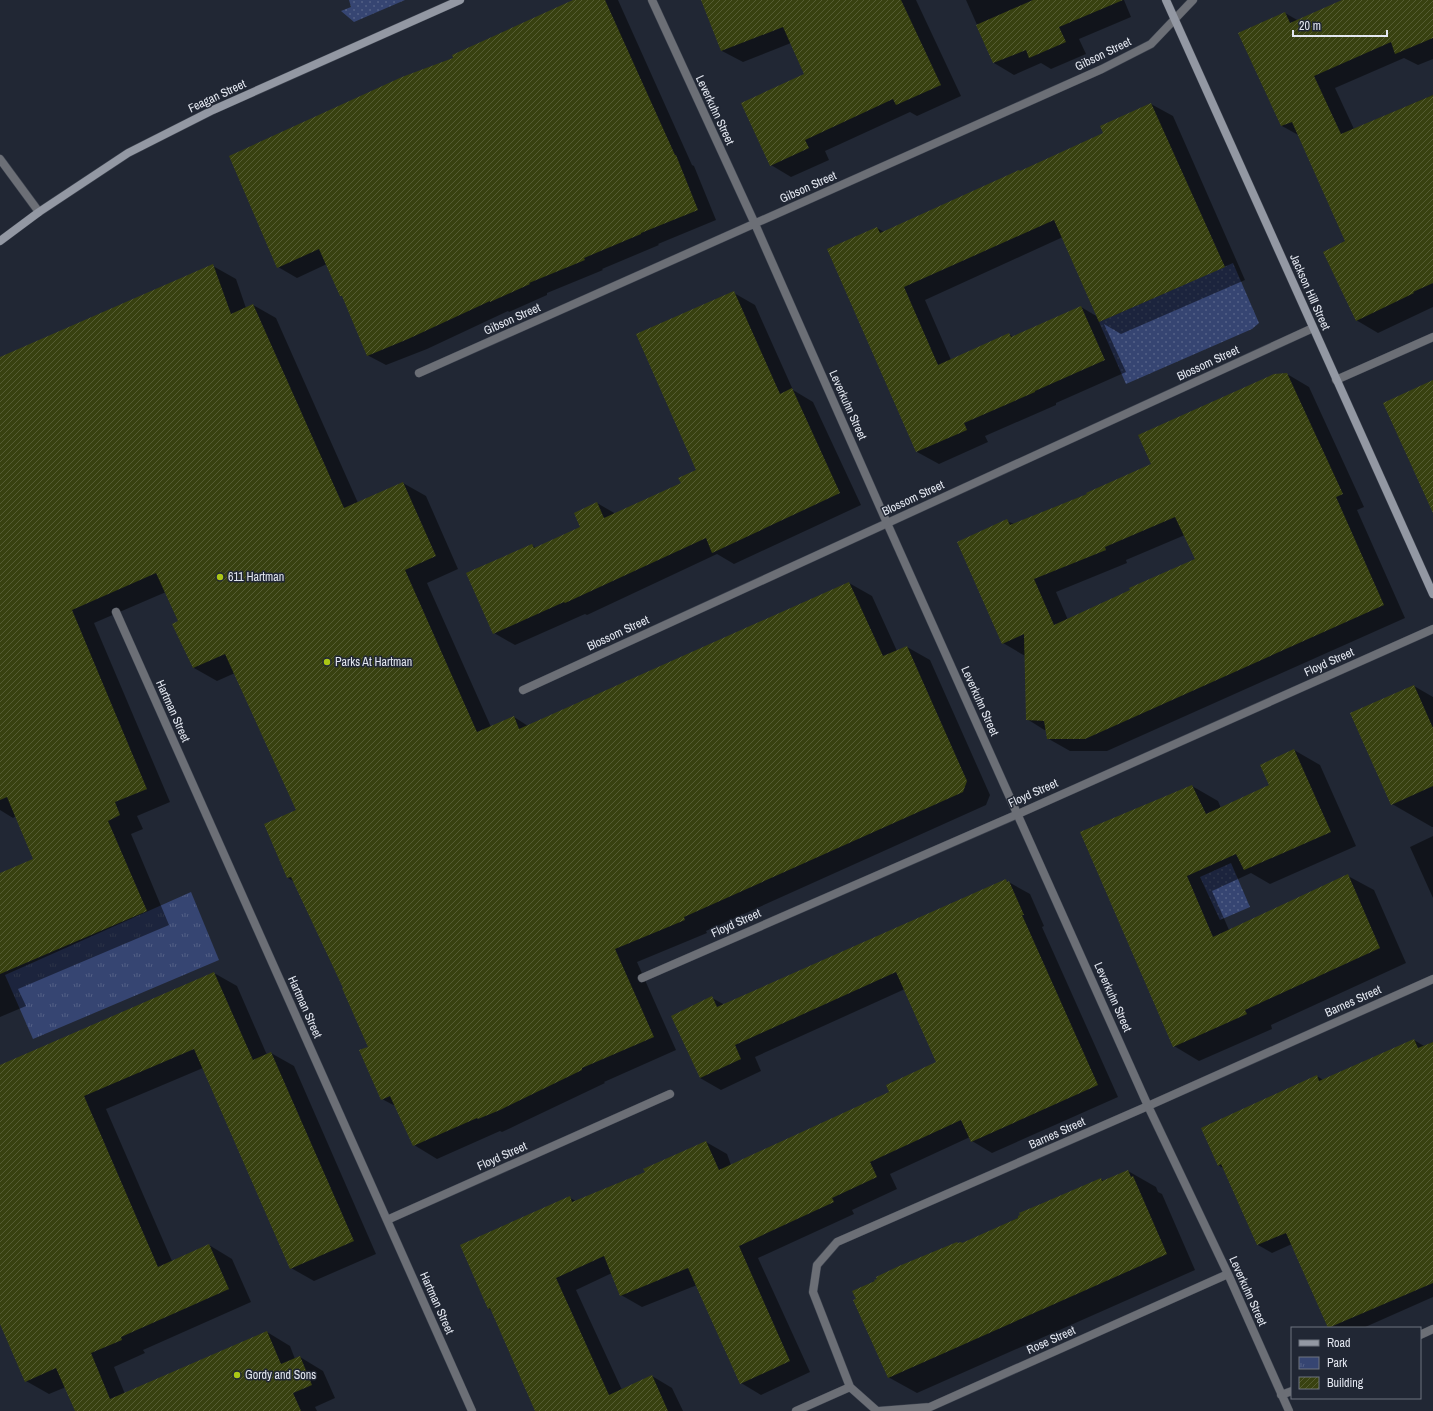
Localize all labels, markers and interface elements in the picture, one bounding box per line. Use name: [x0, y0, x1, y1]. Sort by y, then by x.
scale bar: [1293, 12, 1387, 38]
text: 20 m: [1299, 18, 1321, 34]
street label: Gibson Street: [1072, 33, 1134, 75]
street label: Leverkuhn Street: [692, 73, 738, 148]
street label: Feagan Street: [186, 76, 249, 116]
street label: Gibson Street: [777, 167, 839, 207]
street label: Jackson Hill Street: [1286, 251, 1334, 333]
street label: Gibson Street: [481, 299, 543, 339]
street label: Blossom Street: [1174, 342, 1242, 384]
street label: Leverkuhn Street: [825, 368, 871, 443]
street label: Blossom Street: [879, 477, 947, 519]
place label: 611 Hartman: [228, 569, 284, 585]
marker: 611 Hartman: [215, 572, 225, 582]
street label: Blossom Street: [584, 612, 652, 654]
street label: Floyd Street: [1302, 644, 1357, 680]
place label: Parks At Hartman: [335, 654, 412, 670]
marker: Parks At Hartman: [322, 657, 332, 667]
street label: Leverkuhn Street: [957, 664, 1003, 739]
street label: Hartman Street: [152, 677, 194, 745]
street label: Floyd Street: [1006, 775, 1061, 811]
street label: Floyd Street: [709, 905, 764, 941]
street label: Leverkuhn Street: [1090, 960, 1136, 1035]
street label: Hartman Street: [284, 973, 326, 1041]
street label: Barnes Street: [1322, 981, 1384, 1021]
street label: Barnes Street: [1026, 1113, 1088, 1153]
street label: Floyd Street: [475, 1138, 530, 1174]
street label: Leverkuhn Street: [1225, 1254, 1271, 1329]
street label: Hartman Street: [416, 1269, 458, 1337]
street label: Rose Street: [1024, 1322, 1078, 1358]
legend: [1291, 1327, 1421, 1399]
text: Road: [1327, 1335, 1351, 1351]
text: Park: [1327, 1355, 1347, 1371]
place label: Gordy and Sons: [245, 1367, 316, 1383]
marker: Gordy and Sons: [232, 1370, 242, 1380]
text: Building: [1327, 1375, 1364, 1391]

